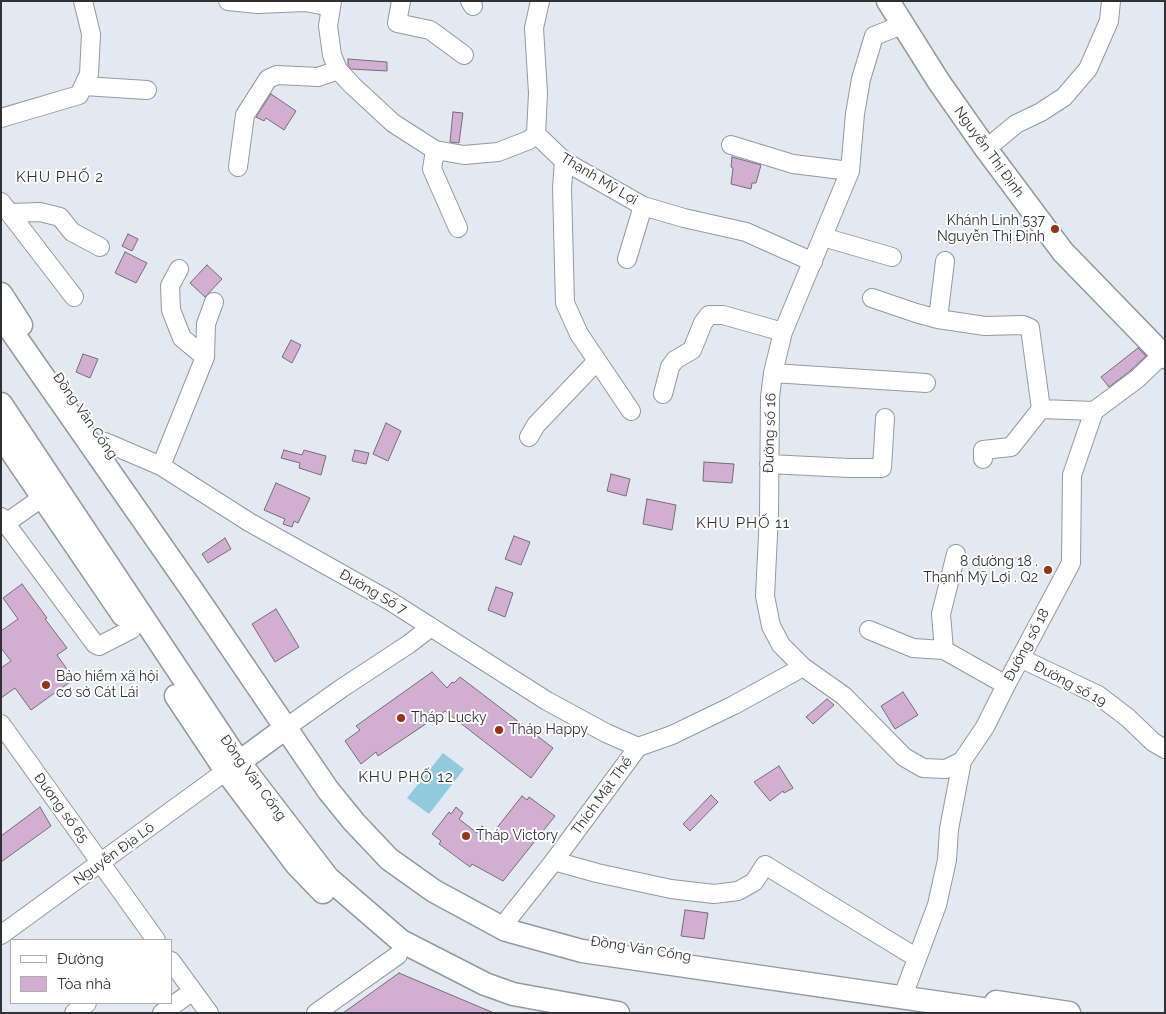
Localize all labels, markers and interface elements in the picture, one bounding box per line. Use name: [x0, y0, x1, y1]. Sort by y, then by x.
street label: Nguyễn Thị Định: [950, 103, 1028, 201]
street label: Thạnh Mỹ Lợi: [557, 149, 641, 209]
district label: KHU PHỐ 2: [15, 168, 105, 186]
place label: Khánh Linh 537 Nguyễn Thị Định: [937, 213, 1045, 246]
marker: Khánh Linh 537 Nguyễn Thị Định: [1049, 223, 1061, 235]
street label: Đồng Văn Cống: [49, 370, 121, 462]
street label: Đường số 16: [760, 393, 780, 473]
district label: KHU PHỐ 11: [695, 514, 791, 532]
place label: 8 đường 18 . Thạnh Mỹ Lợi . Q2: [923, 554, 1038, 586]
marker: 8 đường 18 . Thạnh Mỹ Lợi . Q2: [1042, 564, 1054, 576]
street label: Đường Số 7: [336, 566, 410, 618]
street label: Đường số 18: [1001, 606, 1053, 684]
street label: Đường số 19: [1031, 658, 1109, 710]
place label: Bảo hiểm xã hội cơ sở Cát Lái: [56, 669, 158, 702]
marker: Bảo hiểm xã hội cơ sở Cát Lái: [40, 679, 52, 691]
place label: Tháp Lucky: [411, 710, 487, 726]
marker: Tháp Lucky: [395, 712, 407, 724]
place label: Tháp Happy: [509, 722, 588, 738]
marker: Tháp Happy: [493, 724, 505, 736]
street label: Đồng Văn Cống: [216, 732, 290, 824]
street label: Thích Mật Thể: [568, 754, 636, 838]
district label: KHU PHỐ 12: [357, 768, 455, 786]
street label: Đương số 65: [30, 770, 92, 846]
street label: Nguyễn Địa Lô: [70, 819, 158, 889]
place label: Tháp Victory: [476, 828, 558, 844]
marker: Tháp Victory: [460, 830, 472, 842]
street label: Đồng Văn Cống: [589, 933, 693, 965]
legend: [10, 939, 172, 1004]
text: Đường: [57, 950, 104, 968]
text: Tòa nhà: [57, 975, 111, 993]

